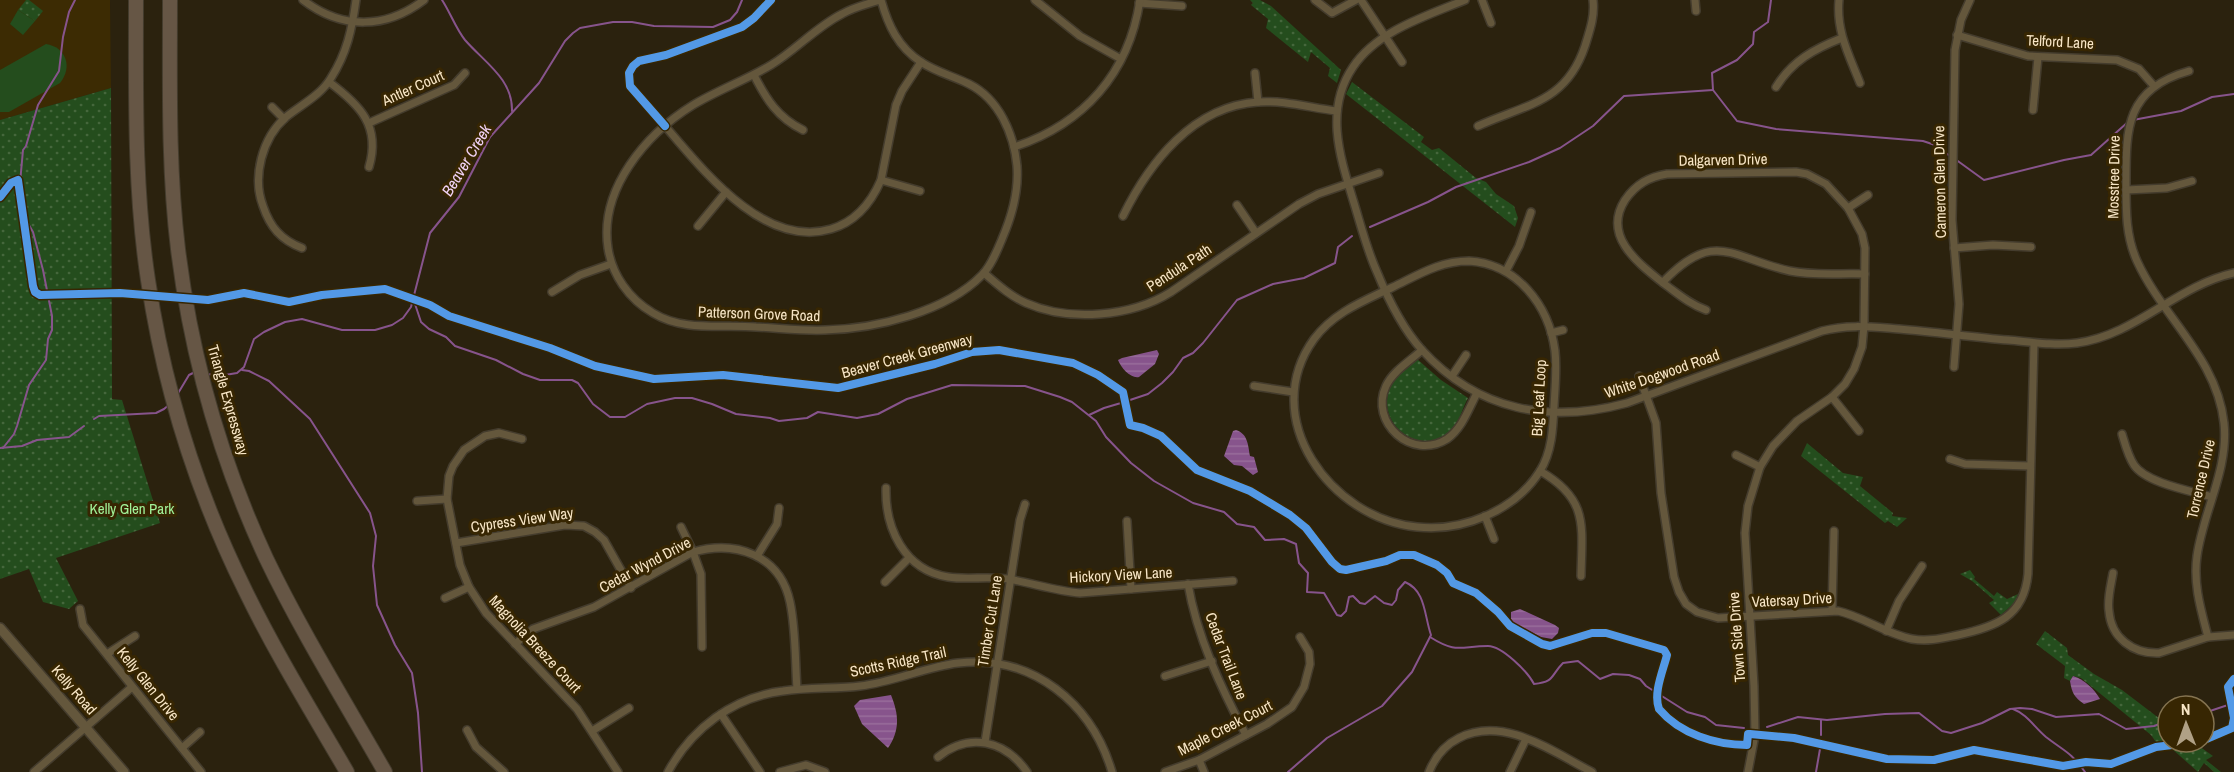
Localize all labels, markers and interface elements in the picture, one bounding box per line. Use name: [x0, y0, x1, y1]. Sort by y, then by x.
street label: Telford Lane: [2026, 29, 2095, 54]
street label: Antler Court: [378, 64, 448, 111]
water label: Beaver Creek: [436, 120, 496, 200]
street label: Cameron Glen Drive: [1928, 125, 1951, 239]
street label: Mosstree Drive: [2102, 135, 2125, 219]
street label: Dalgarven Drive: [1678, 148, 1768, 171]
street label: Pendula Path: [1142, 239, 1215, 297]
street label: Patterson Grove Road: [697, 301, 821, 326]
street label: Beaver Creek Greenway: [839, 328, 975, 383]
street label: Triangle Expressway: [203, 342, 255, 459]
street label: White Dogwood Road: [1602, 344, 1722, 403]
street label: Big Leaf Loop: [1526, 359, 1551, 437]
street label: Torrence Drive: [2181, 437, 2220, 521]
park label: Kelly Glen Park: [90, 498, 175, 519]
street label: Cypress View Way: [469, 502, 575, 537]
street label: Cedar Wynd Drive: [595, 531, 694, 598]
street label: Hickory View Lane: [1069, 561, 1173, 588]
street label: Timber Cut Lane: [972, 574, 1007, 668]
street label: Vatersay Drive: [1751, 587, 1833, 612]
street label: Magnolia Breeze Court: [485, 590, 587, 697]
street label: Town Side Drive: [1723, 591, 1750, 683]
street label: Cedar Trail Lane: [1200, 609, 1253, 703]
street label: Scotts Ridge Trail: [848, 641, 948, 682]
street label: Kelly Glen Drive: [112, 643, 185, 725]
street label: Kelly Road: [47, 660, 102, 719]
north arrow: [2156, 694, 2216, 754]
street label: Maple Creek Court: [1174, 695, 1276, 760]
text: N: [2181, 698, 2191, 720]

